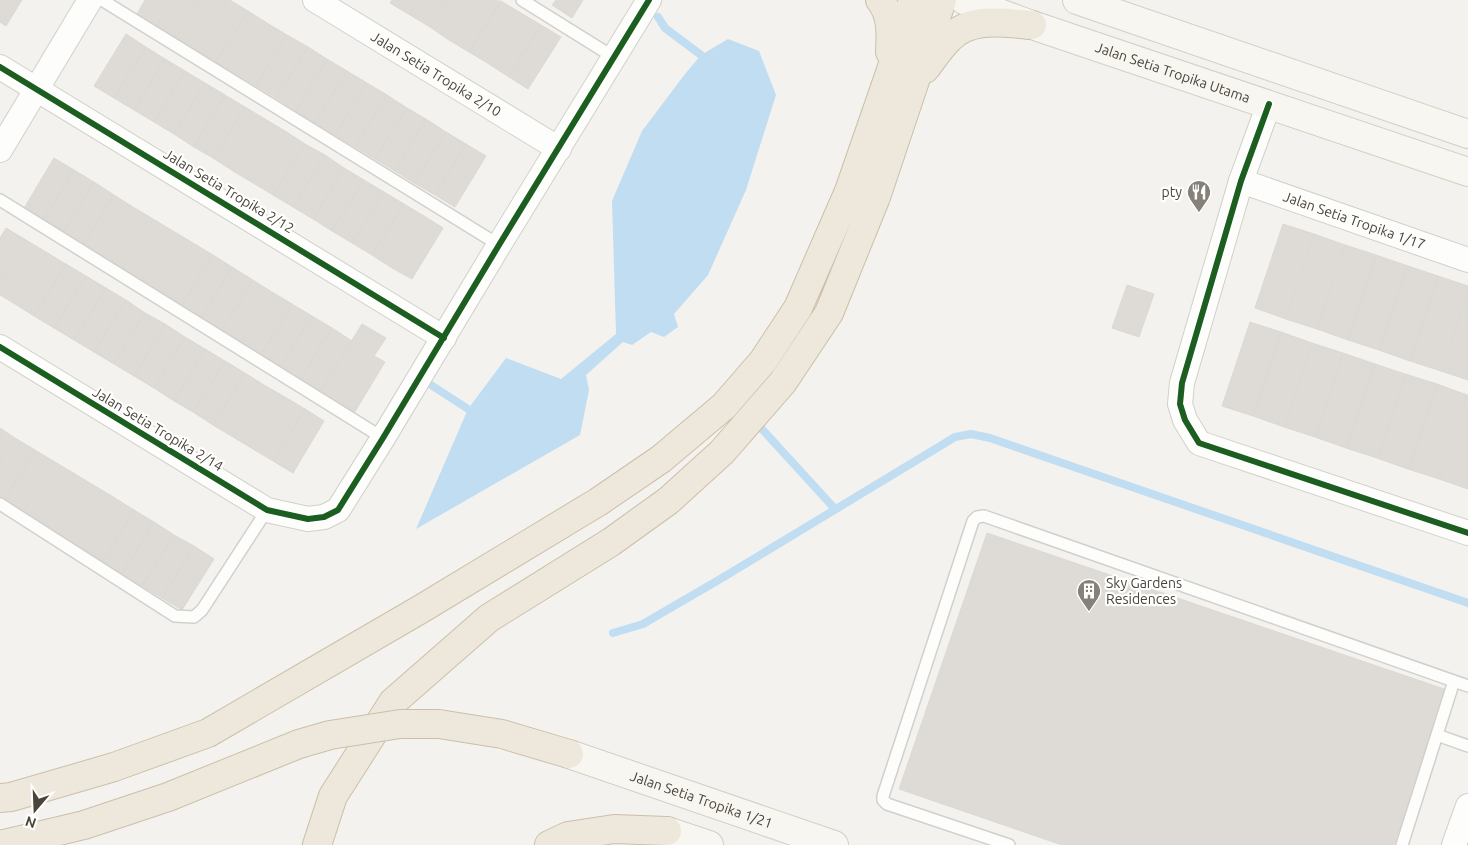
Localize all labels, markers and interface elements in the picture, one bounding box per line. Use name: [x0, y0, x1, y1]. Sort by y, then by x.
street label: Jalan Setia Tropika 2/10: [368, 28, 504, 120]
street label: Jalan Setia Tropika Utama: [1093, 39, 1252, 106]
street label: Jalan Setia Tropika 2/12: [161, 146, 297, 236]
restaurant icon: pty: [1186, 179, 1212, 213]
place label: pty: [1162, 184, 1182, 200]
street label: Jalan Setia Tropika 1/17: [1281, 188, 1428, 253]
street label: Jalan Setia Tropika 2/14: [90, 384, 226, 474]
place label: Sky Gardens Residences: [1106, 575, 1182, 607]
building icon: Sky Gardens Residences: [1076, 578, 1102, 612]
street label: Jalan Setia Tropika 1/21: [628, 768, 775, 831]
north arrow: [10, 785, 60, 835]
text: N: [23, 813, 38, 832]

